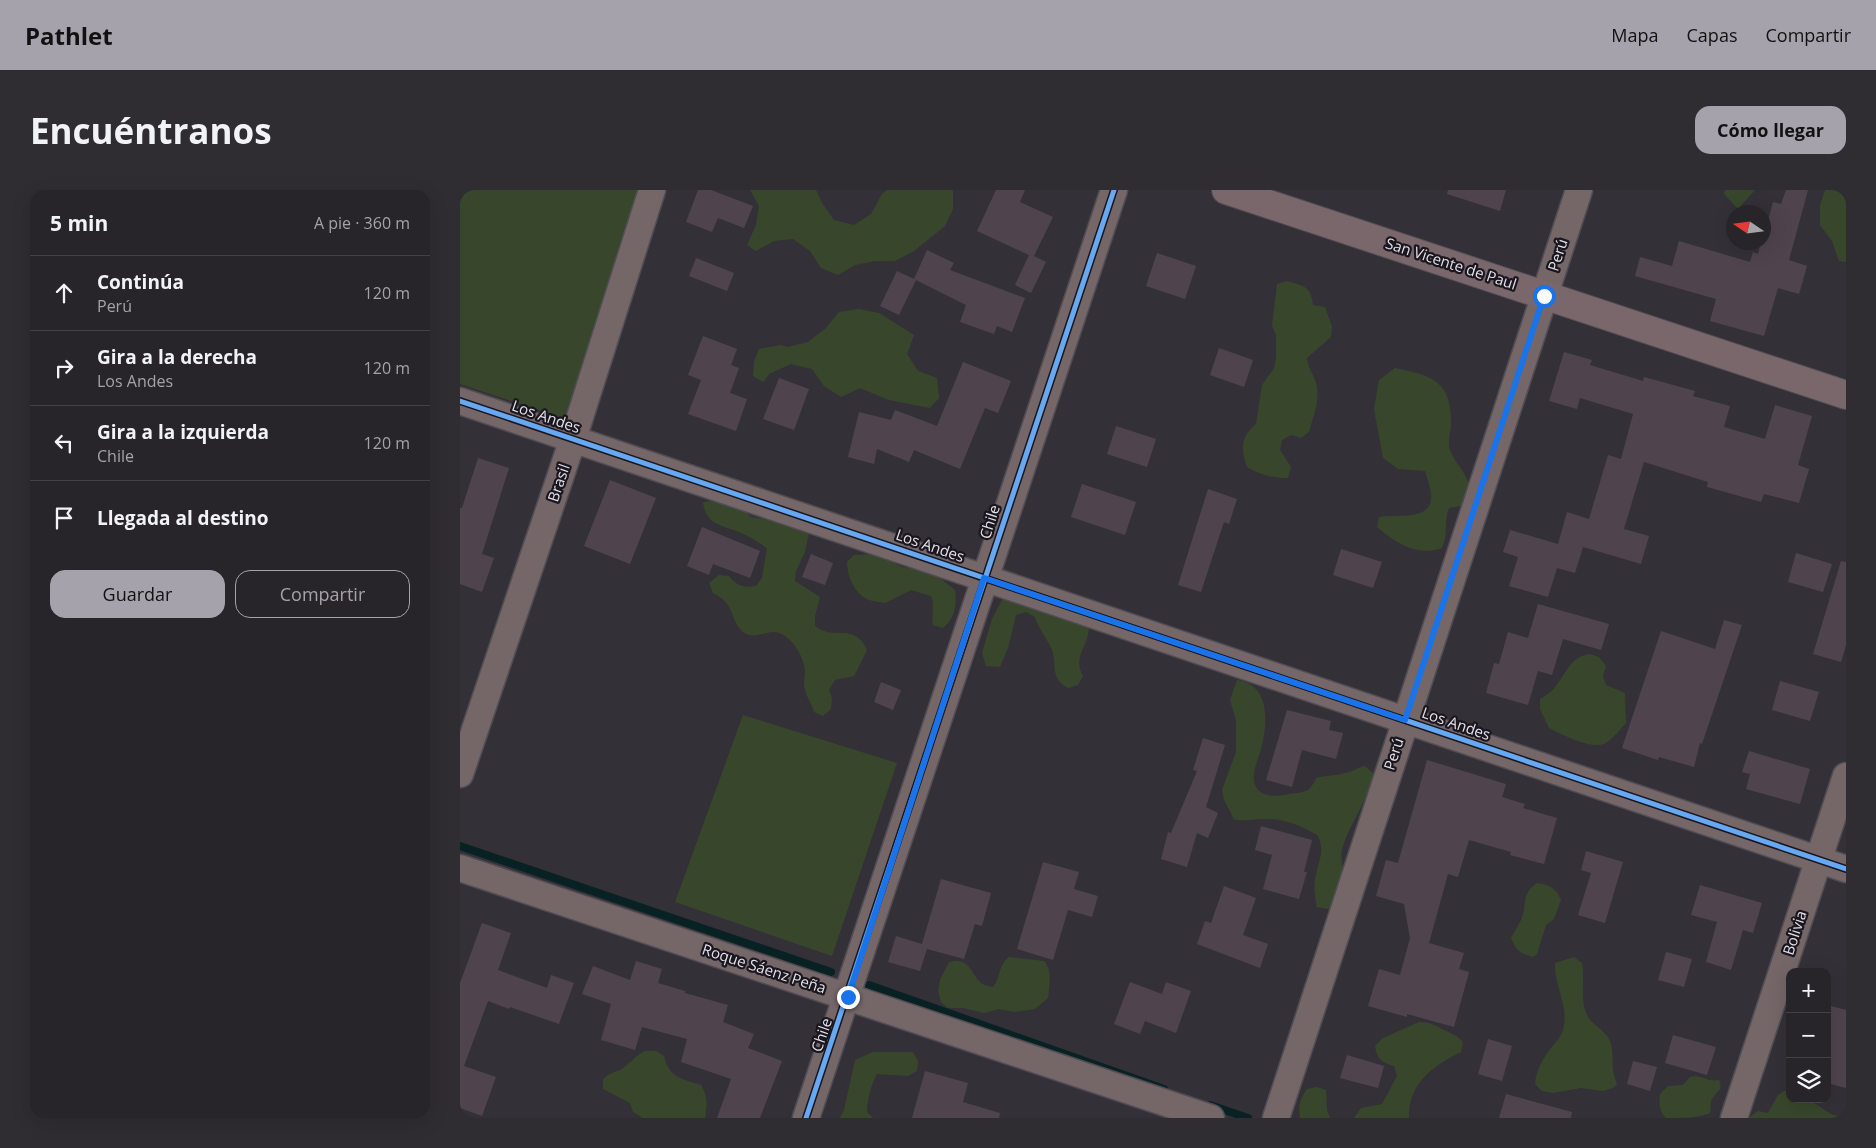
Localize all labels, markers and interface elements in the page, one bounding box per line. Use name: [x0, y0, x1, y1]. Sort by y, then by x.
text: Pathlet: [25, 19, 113, 52]
text: Mapa: [1611, 23, 1659, 47]
text: Capas: [1687, 23, 1737, 47]
text: Compartir: [1765, 23, 1851, 47]
button: Cómo llegar: [1695, 106, 1846, 154]
text: Encuéntranos: [30, 107, 272, 154]
north arrow: [1726, 205, 1771, 250]
text: 5 min: [50, 209, 108, 237]
text: A pie · 360 m: [314, 212, 410, 234]
street label: San Vicente de Paul: [1383, 232, 1519, 294]
street label: Perú: [1542, 236, 1572, 273]
text: Continúa: [97, 269, 184, 295]
icon: ahead: [50, 279, 78, 307]
text: 120 m: [364, 282, 410, 304]
route start: [1533, 285, 1556, 308]
text: Perú: [97, 295, 132, 317]
text: Gira a la derecha: [97, 344, 257, 370]
icon: right: [50, 354, 78, 382]
text: 120 m: [364, 357, 410, 379]
text: Los Andes: [97, 370, 173, 392]
street label: Los Andes: [509, 395, 583, 437]
text: Gira a la izquierda: [97, 419, 269, 445]
icon: left: [50, 429, 78, 457]
text: 120 m: [364, 432, 410, 454]
text: Chile: [97, 445, 134, 467]
street label: Brasil: [542, 461, 574, 504]
street label: Chile: [974, 502, 1004, 541]
icon: arrive: [50, 504, 78, 532]
text: Llegada al destino: [97, 505, 269, 531]
street label: Los Andes: [893, 524, 967, 566]
button: Guardar: [50, 570, 225, 618]
button: Compartir: [235, 570, 410, 618]
street label: Los Andes: [1419, 702, 1493, 744]
street label: Perú: [1378, 735, 1408, 772]
street label: Bolivia: [1777, 908, 1811, 958]
street label: Roque Sáenz Peña: [700, 939, 829, 998]
map controls: [1786, 968, 1831, 1103]
button: +: [1786, 968, 1831, 1013]
route end: [837, 986, 860, 1009]
button: −: [1786, 1013, 1831, 1058]
street label: Chile: [806, 1015, 836, 1054]
button: layers: [1786, 1058, 1831, 1103]

